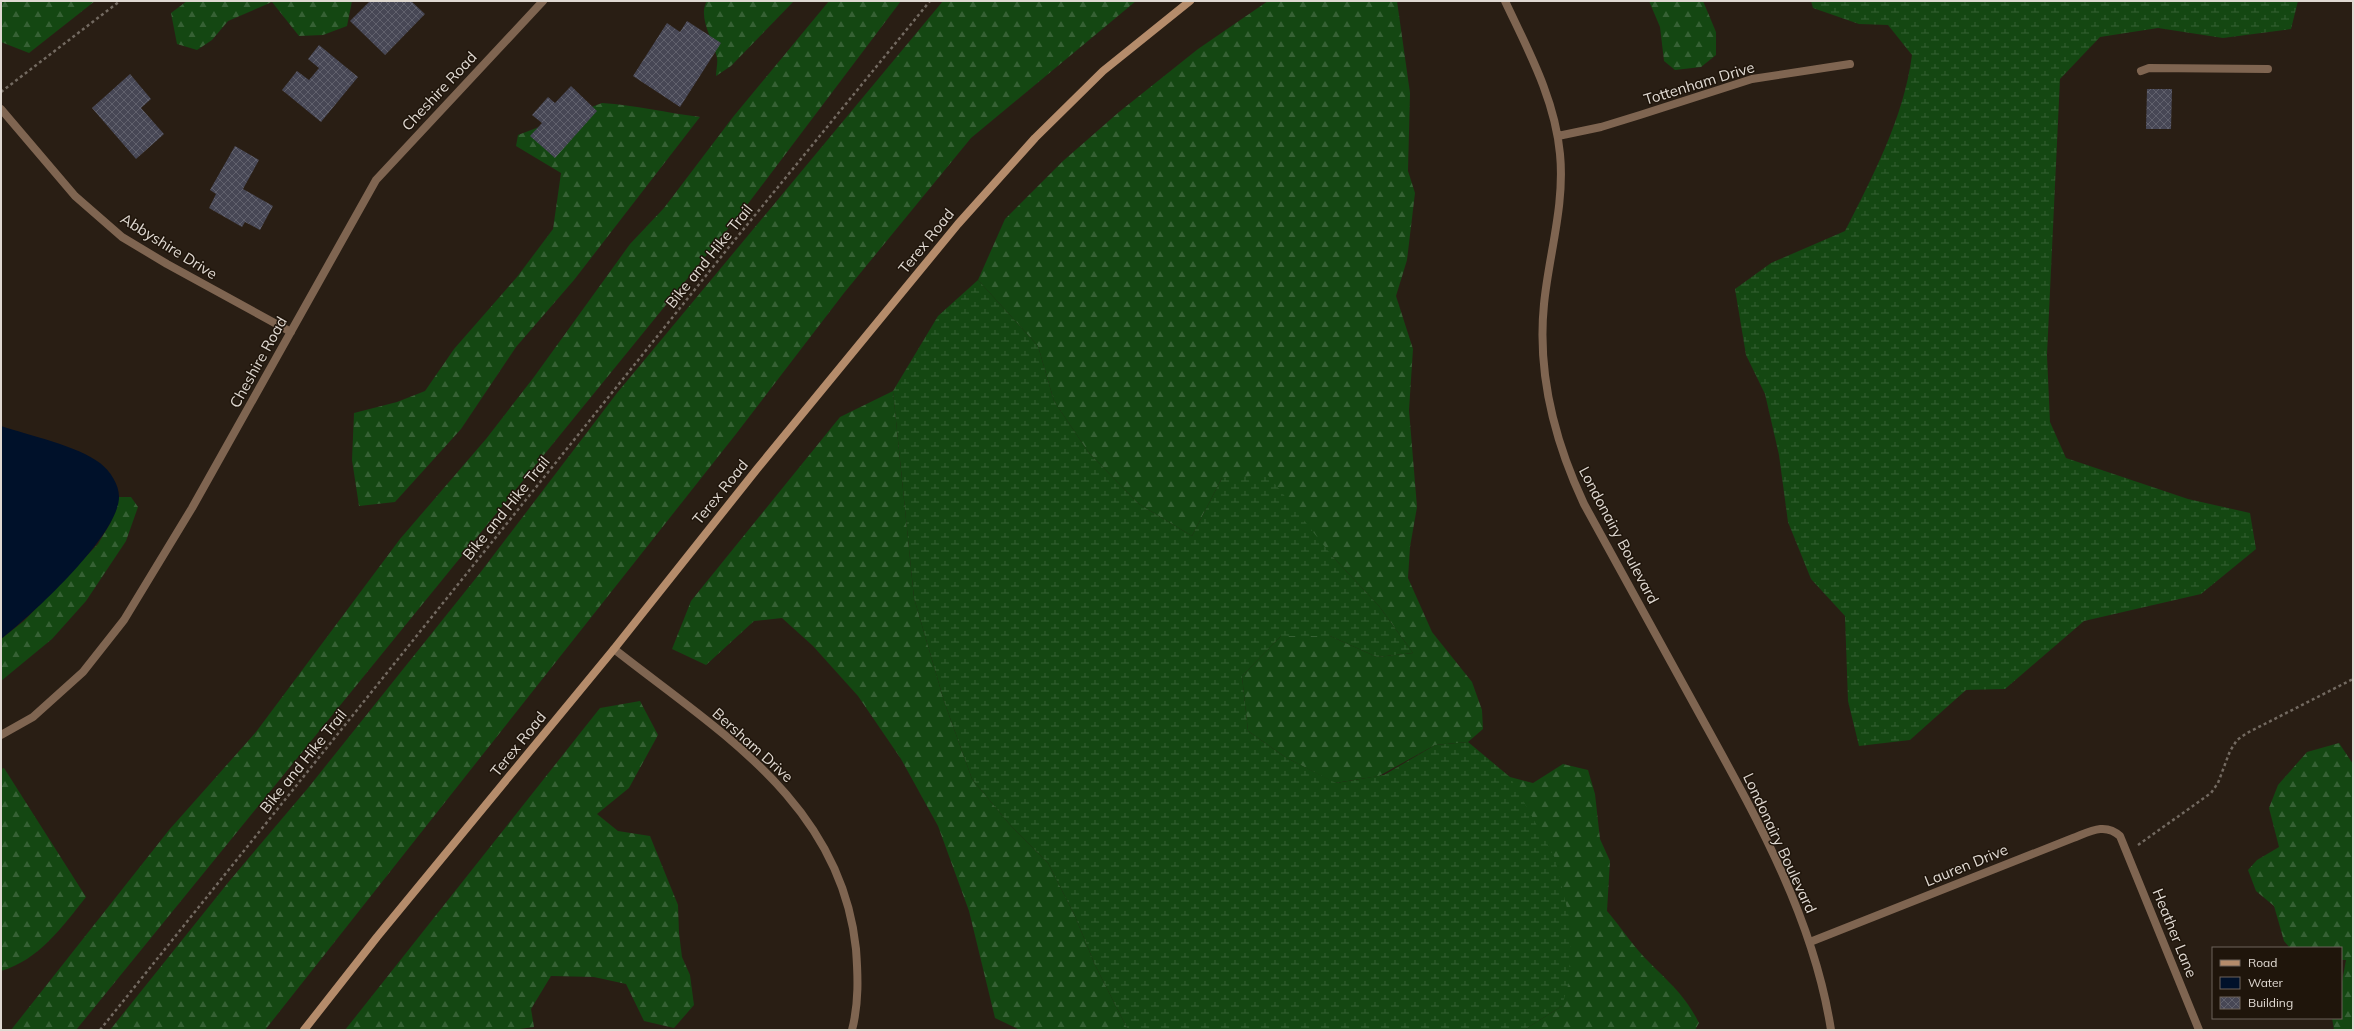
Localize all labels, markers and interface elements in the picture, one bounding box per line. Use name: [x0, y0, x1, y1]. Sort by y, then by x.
street label: Cheshire Road: [398, 48, 480, 134]
street label: Tottenham Drive: [1641, 57, 1757, 109]
street label: Bike and Hike Trail: [661, 200, 757, 312]
street label: Terex Road: [894, 205, 958, 277]
street label: Abbyshire Drive: [117, 209, 221, 283]
street label: Cheshire Road: [225, 313, 291, 411]
street label: Bike and Hike Trail: [458, 452, 554, 564]
street label: Terex Road: [688, 456, 752, 528]
street label: Londonairy Boulevard: [1575, 463, 1663, 607]
street label: Bersham Drive: [709, 704, 797, 786]
street label: Bike and Hike Trail: [255, 705, 351, 817]
street label: Terex Road: [486, 708, 550, 780]
street label: Londonairy Boulevard: [1739, 770, 1821, 916]
street label: Lauren Drive: [1922, 840, 2010, 890]
street label: Heather Lane: [2149, 886, 2201, 980]
legend: [2212, 947, 2342, 1019]
text: Road: [2248, 955, 2277, 970]
text: Water: [2248, 975, 2284, 990]
text: Building: [2248, 995, 2293, 1010]

